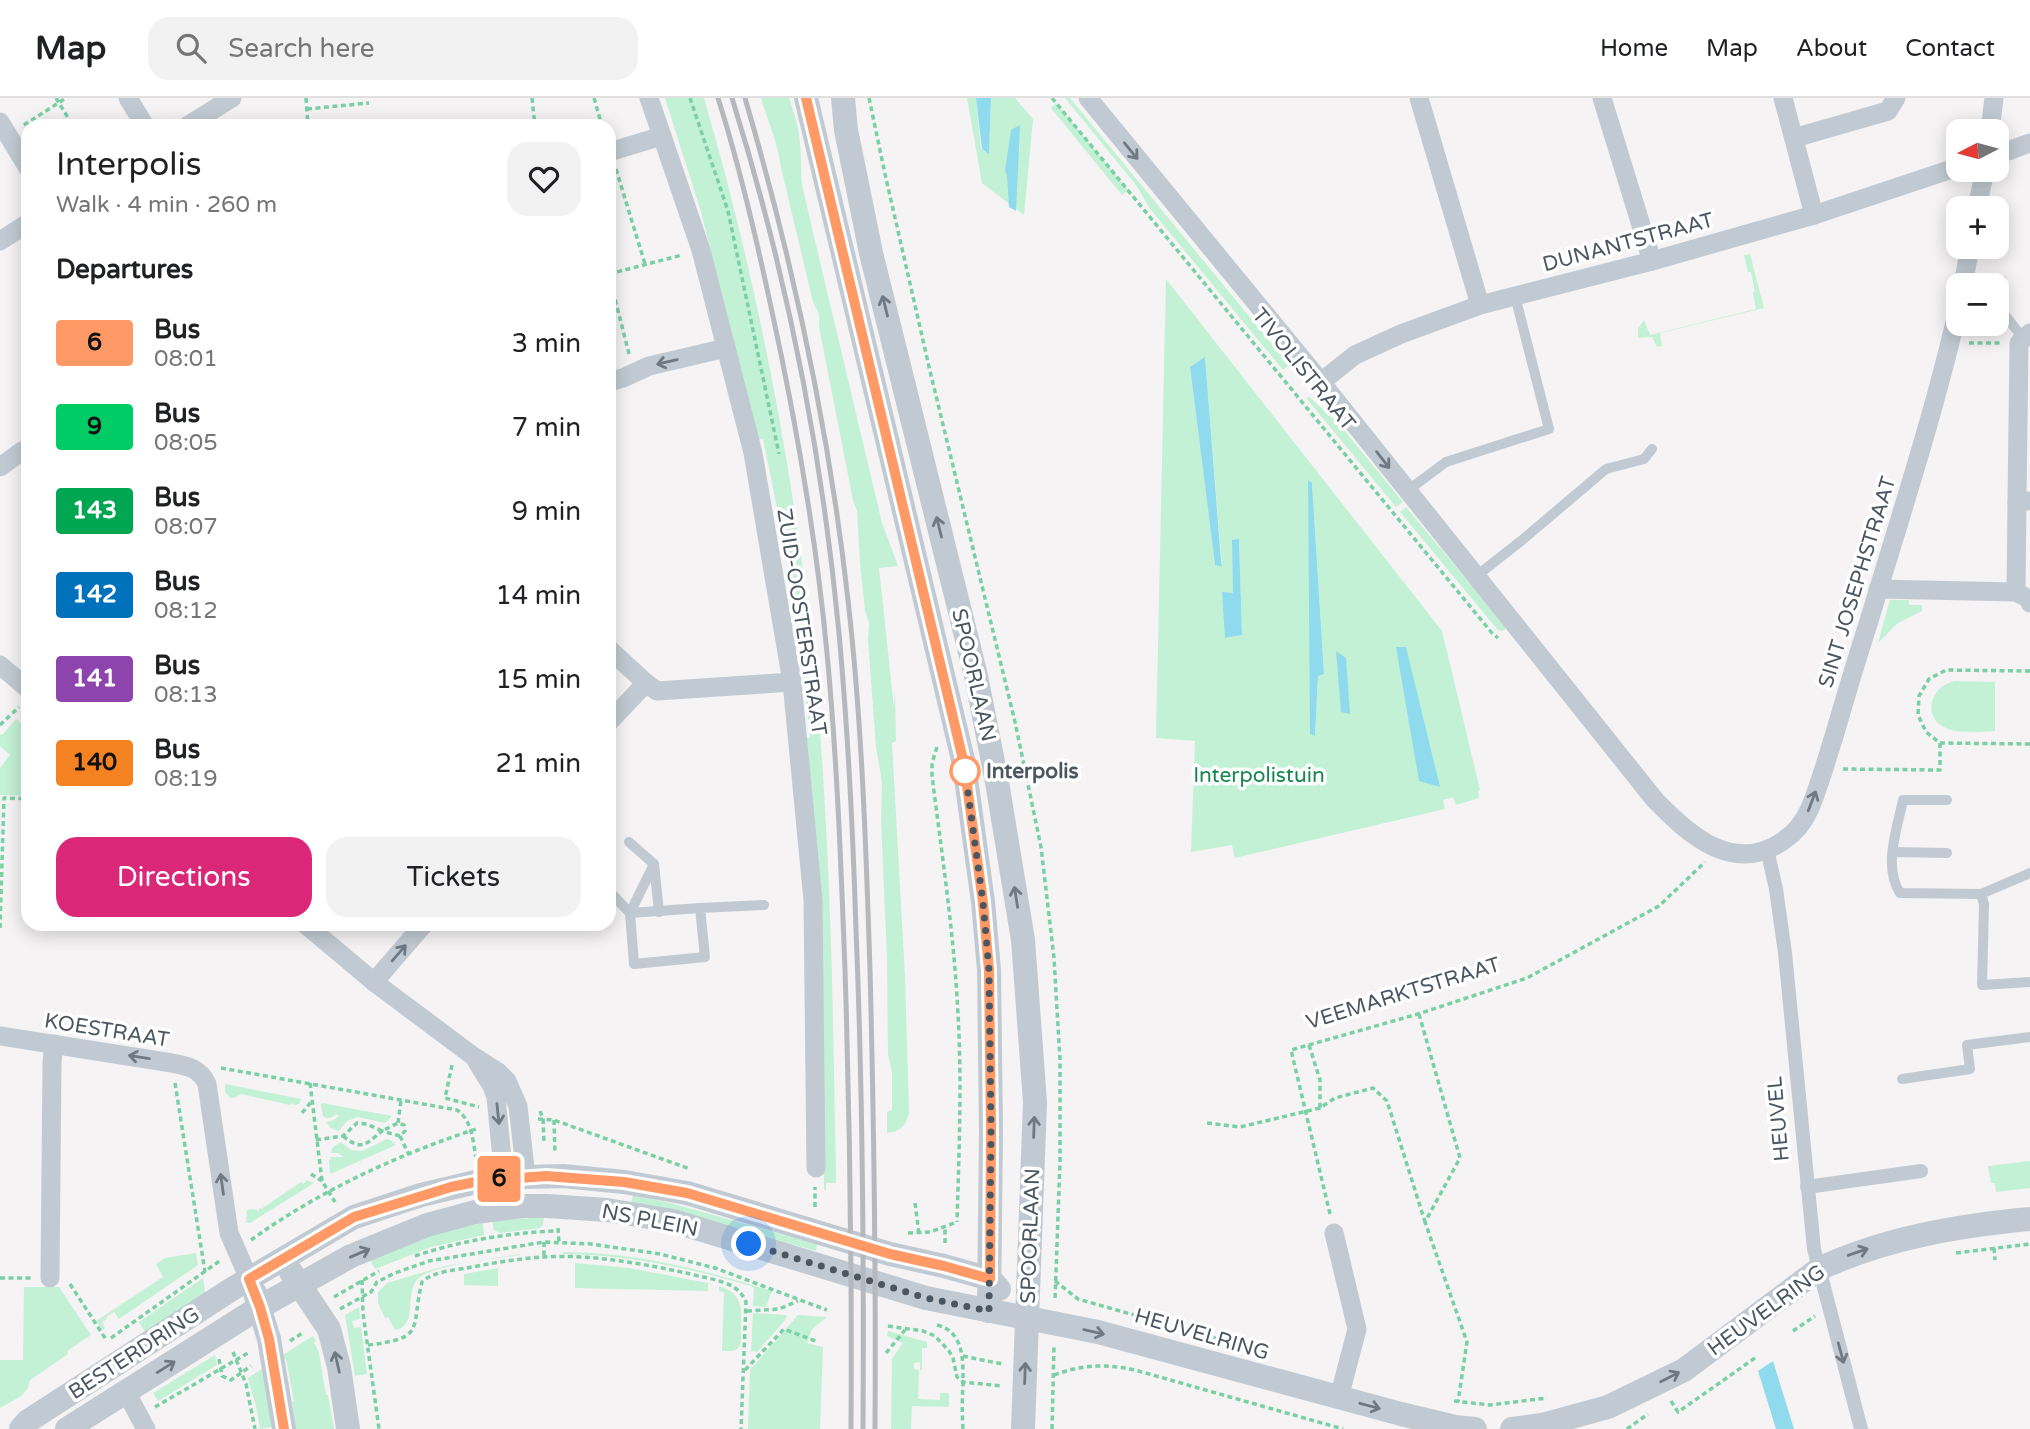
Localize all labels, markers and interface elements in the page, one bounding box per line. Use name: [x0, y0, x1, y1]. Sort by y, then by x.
search box: [148, 17, 638, 80]
text: Map: [35, 29, 106, 68]
icon: search: [172, 29, 210, 67]
text: Search here: [228, 33, 374, 64]
text: Home: [1600, 34, 1668, 63]
text: Map: [1706, 34, 1758, 63]
text: About: [1796, 34, 1867, 63]
text: Contact: [1905, 34, 1995, 63]
north arrow: [1946, 119, 2009, 182]
map controls: [1946, 119, 2009, 336]
one-way arrow: [1123, 141, 1139, 159]
button: heart: [507, 142, 581, 216]
text: Interpolis: [56, 145, 202, 184]
text: Walk · 4 min · 260 m: [56, 191, 277, 219]
button: +: [1946, 196, 2009, 259]
street label: DUNANTSTRAAT: [1540, 208, 1717, 277]
text: Departures: [56, 254, 193, 285]
button: −: [1946, 273, 2009, 336]
one-way arrow: [877, 295, 890, 317]
street label: TIVOLISTRAAT: [1247, 303, 1361, 436]
text: Bus: [154, 314, 200, 345]
text: 6: [87, 328, 102, 357]
text: 3 min: [512, 328, 581, 359]
text: 08:01: [154, 345, 218, 373]
one-way arrow: [656, 356, 678, 369]
text: Bus: [154, 398, 200, 429]
text: 9: [87, 412, 102, 441]
text: 7 min: [512, 412, 581, 443]
text: 08:05: [154, 429, 218, 457]
one-way arrow: [1375, 451, 1390, 469]
street label: SINT JOSEPHSTRAAT: [1813, 473, 1902, 691]
text: Bus: [154, 482, 200, 513]
text: 143: [72, 496, 117, 525]
text: 9 min: [512, 496, 581, 527]
street label: ZUID-OOSTERSTRAAT: [771, 507, 832, 737]
text: 08:07: [154, 513, 218, 541]
one-way arrow: [932, 516, 945, 539]
text: Bus: [154, 566, 200, 597]
text: 142: [72, 580, 117, 609]
text: 14 min: [495, 580, 581, 611]
text: 08:12: [154, 597, 218, 625]
street label: SPOORLAAN: [946, 606, 1001, 744]
text: Bus: [154, 650, 200, 681]
text: 141: [72, 664, 117, 693]
text: 15 min: [495, 664, 581, 695]
text: 08:13: [154, 681, 218, 709]
text: Bus: [154, 734, 200, 765]
text: 140: [72, 748, 117, 777]
text: 21 min: [495, 748, 581, 779]
marker: Interpolis: [950, 756, 980, 786]
place label: Interpolis: [986, 759, 1079, 784]
park label: Interpolistuin: [1193, 763, 1325, 788]
text: 08:19: [154, 765, 218, 793]
one-way arrow: [1806, 791, 1819, 813]
button: Directions: [56, 837, 312, 917]
button: Tickets: [326, 837, 581, 917]
one-way arrow: [1009, 886, 1022, 909]
one-way arrow: [391, 944, 407, 962]
street label: VEEMARKTSTRAAT: [1303, 952, 1503, 1035]
street label: KOESTRAAT: [43, 1008, 171, 1053]
one-way arrow: [128, 1050, 151, 1063]
street label: HEUVEL: [1762, 1075, 1795, 1163]
one-way arrow: [492, 1102, 505, 1125]
one-way arrow: [1027, 1115, 1040, 1138]
line badge: 6: [476, 1156, 522, 1202]
text: 6: [491, 1164, 507, 1193]
street label: SPOORLAAN: [1016, 1168, 1045, 1304]
one-way arrow: [215, 1173, 228, 1196]
street label: NS PLEIN: [600, 1199, 700, 1242]
your location: [731, 1226, 766, 1261]
one-way arrow: [349, 1245, 371, 1258]
one-way arrow: [1847, 1245, 1869, 1257]
street label: HEUVELRING: [1703, 1259, 1830, 1361]
street label: BESTERDRING: [64, 1302, 204, 1405]
street label: HEUVELRING: [1132, 1303, 1272, 1366]
one-way arrow: [1082, 1326, 1105, 1339]
one-way arrow: [1835, 1341, 1848, 1364]
one-way arrow: [330, 1351, 343, 1374]
one-way arrow: [156, 1359, 176, 1373]
one-way arrow: [1019, 1362, 1032, 1385]
one-way arrow: [1659, 1370, 1680, 1384]
one-way arrow: [1358, 1400, 1381, 1413]

